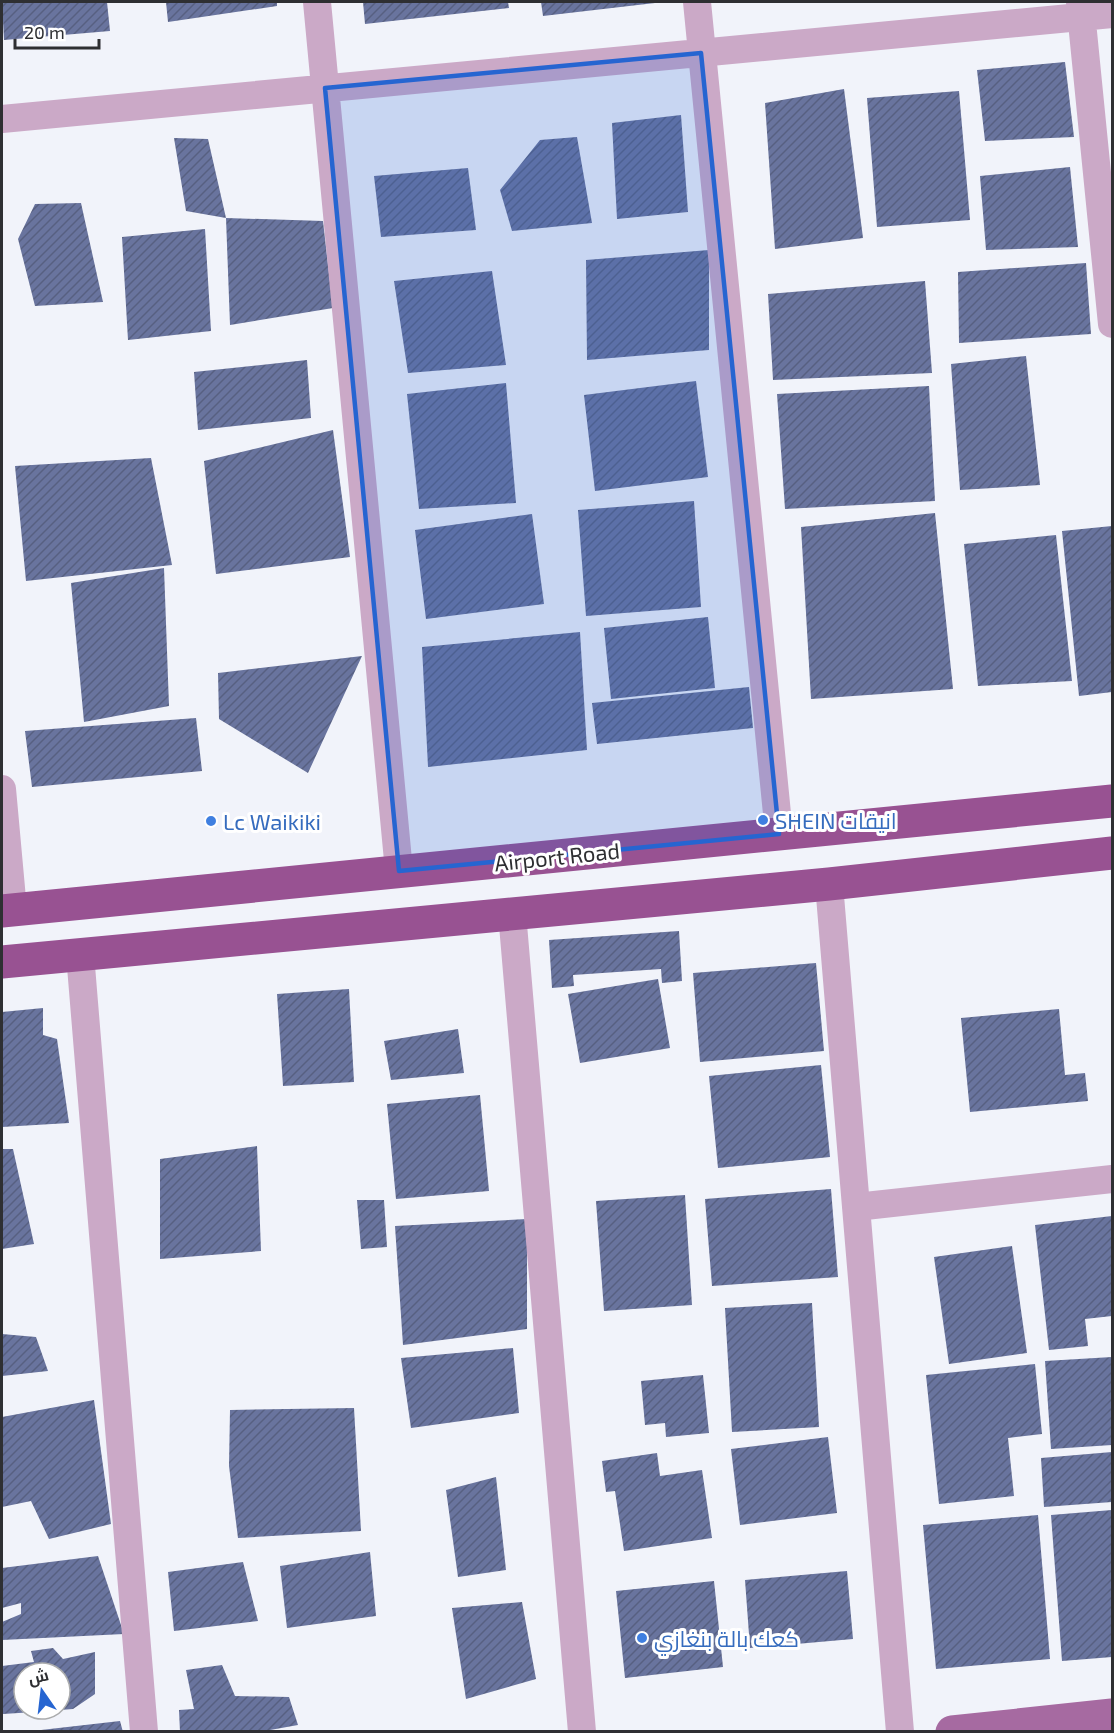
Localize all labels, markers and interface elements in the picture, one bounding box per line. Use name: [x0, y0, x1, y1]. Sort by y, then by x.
scale bar: [15, 12, 99, 50]
text: 20 m: [24, 21, 65, 43]
place label: SHEIN انيقات: [775, 807, 897, 833]
place label: Lc Waikiki: [223, 808, 321, 834]
marker: SHEIN انيقات: [756, 813, 770, 827]
marker: Lc Waikiki: [204, 814, 218, 828]
street label: Airport Road: [493, 836, 621, 876]
place label: كعك بالة بنغازي: [654, 1625, 799, 1656]
marker: كعك بالة بنغازي: [635, 1631, 649, 1645]
north arrow: [12, 1661, 72, 1721]
text: ش: [26, 1664, 51, 1689]

